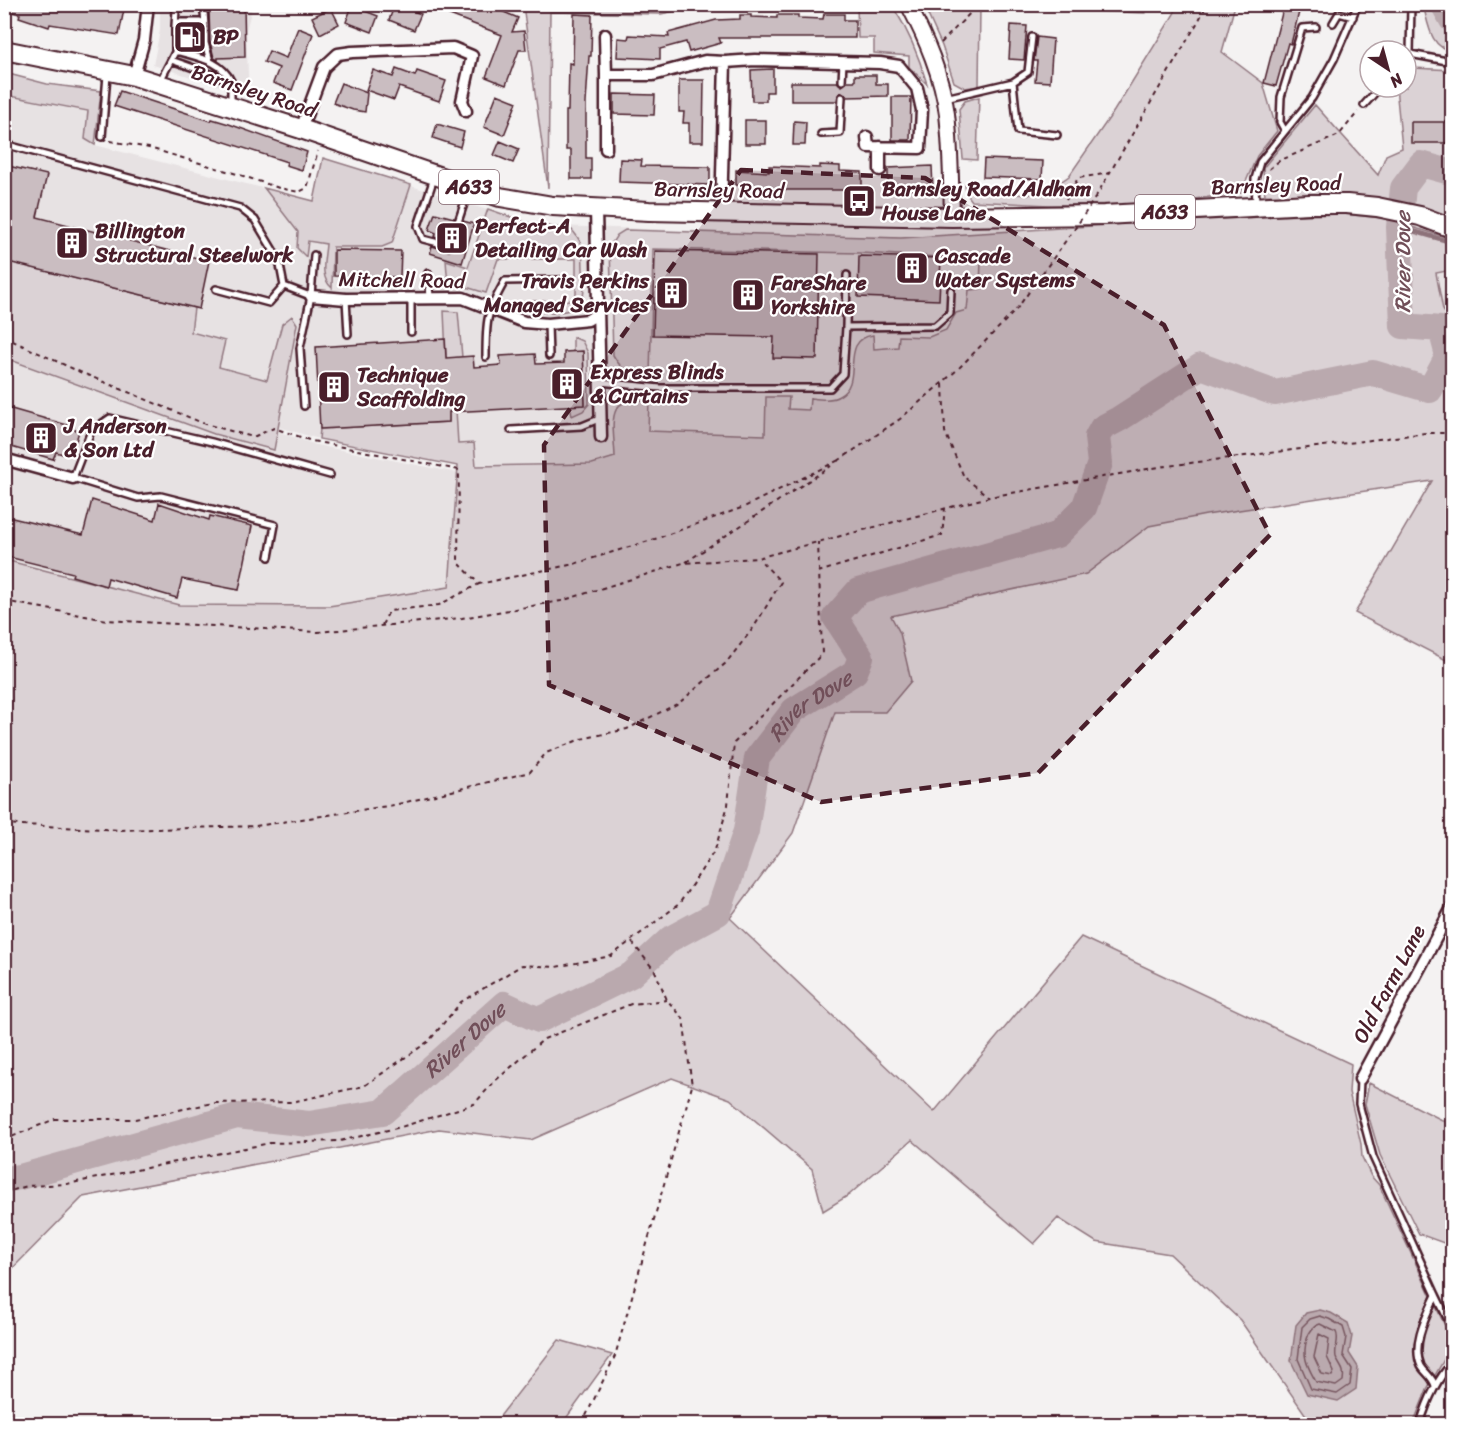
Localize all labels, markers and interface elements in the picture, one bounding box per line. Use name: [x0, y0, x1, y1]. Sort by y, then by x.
place label: BP: [213, 18, 239, 56]
fuel station icon: BP: [172, 19, 208, 55]
north arrow: [1358, 39, 1418, 99]
street label: Barnsley Road: [186, 53, 324, 130]
text: N: [1383, 65, 1410, 96]
street label: Barnsley Road: [1210, 164, 1344, 206]
road number: A633: [439, 170, 499, 204]
street label: Barnsley Road: [654, 170, 786, 210]
place label: Barnsley Road/Aldham House Lane: [881, 170, 1092, 232]
bus stop icon: Barnsley Road/Aldham House Lane: [841, 183, 877, 219]
road number: A633: [1135, 195, 1195, 229]
place label: Perfect-A Detailing Car Wash: [475, 207, 647, 269]
water label: River Dove: [1383, 209, 1422, 313]
place label: Billington Structural Steelwork: [94, 212, 294, 274]
building icon: Perfect-A Detailing Car Wash: [434, 220, 470, 256]
building icon: Billington Structural Steelwork: [54, 225, 90, 261]
place label: Cascade Water Systems: [934, 237, 1076, 299]
building icon: Cascade Water Systems: [894, 250, 930, 286]
street label: Mitchell Road: [338, 260, 468, 300]
place label: Travis Perkins Managed Services: [483, 262, 650, 324]
place label: FareShare Yorkshire: [770, 264, 867, 326]
building icon: Travis Perkins Managed Services: [654, 275, 690, 311]
building icon: FareShare Yorkshire: [730, 277, 766, 313]
place label: Express Blinds & Curtains: [590, 353, 724, 415]
place label: Technique Scaffolding: [356, 356, 466, 418]
building icon: Express Blinds & Curtains: [549, 366, 585, 402]
building icon: Technique Scaffolding: [316, 369, 352, 405]
place label: J Anderson & Son Ltd: [63, 407, 167, 469]
building icon: J Anderson & Son Ltd: [23, 420, 59, 456]
water label: River Dove: [757, 657, 863, 750]
street label: Old Farm Lane: [1342, 918, 1436, 1050]
water label: River Dove: [414, 989, 517, 1088]

